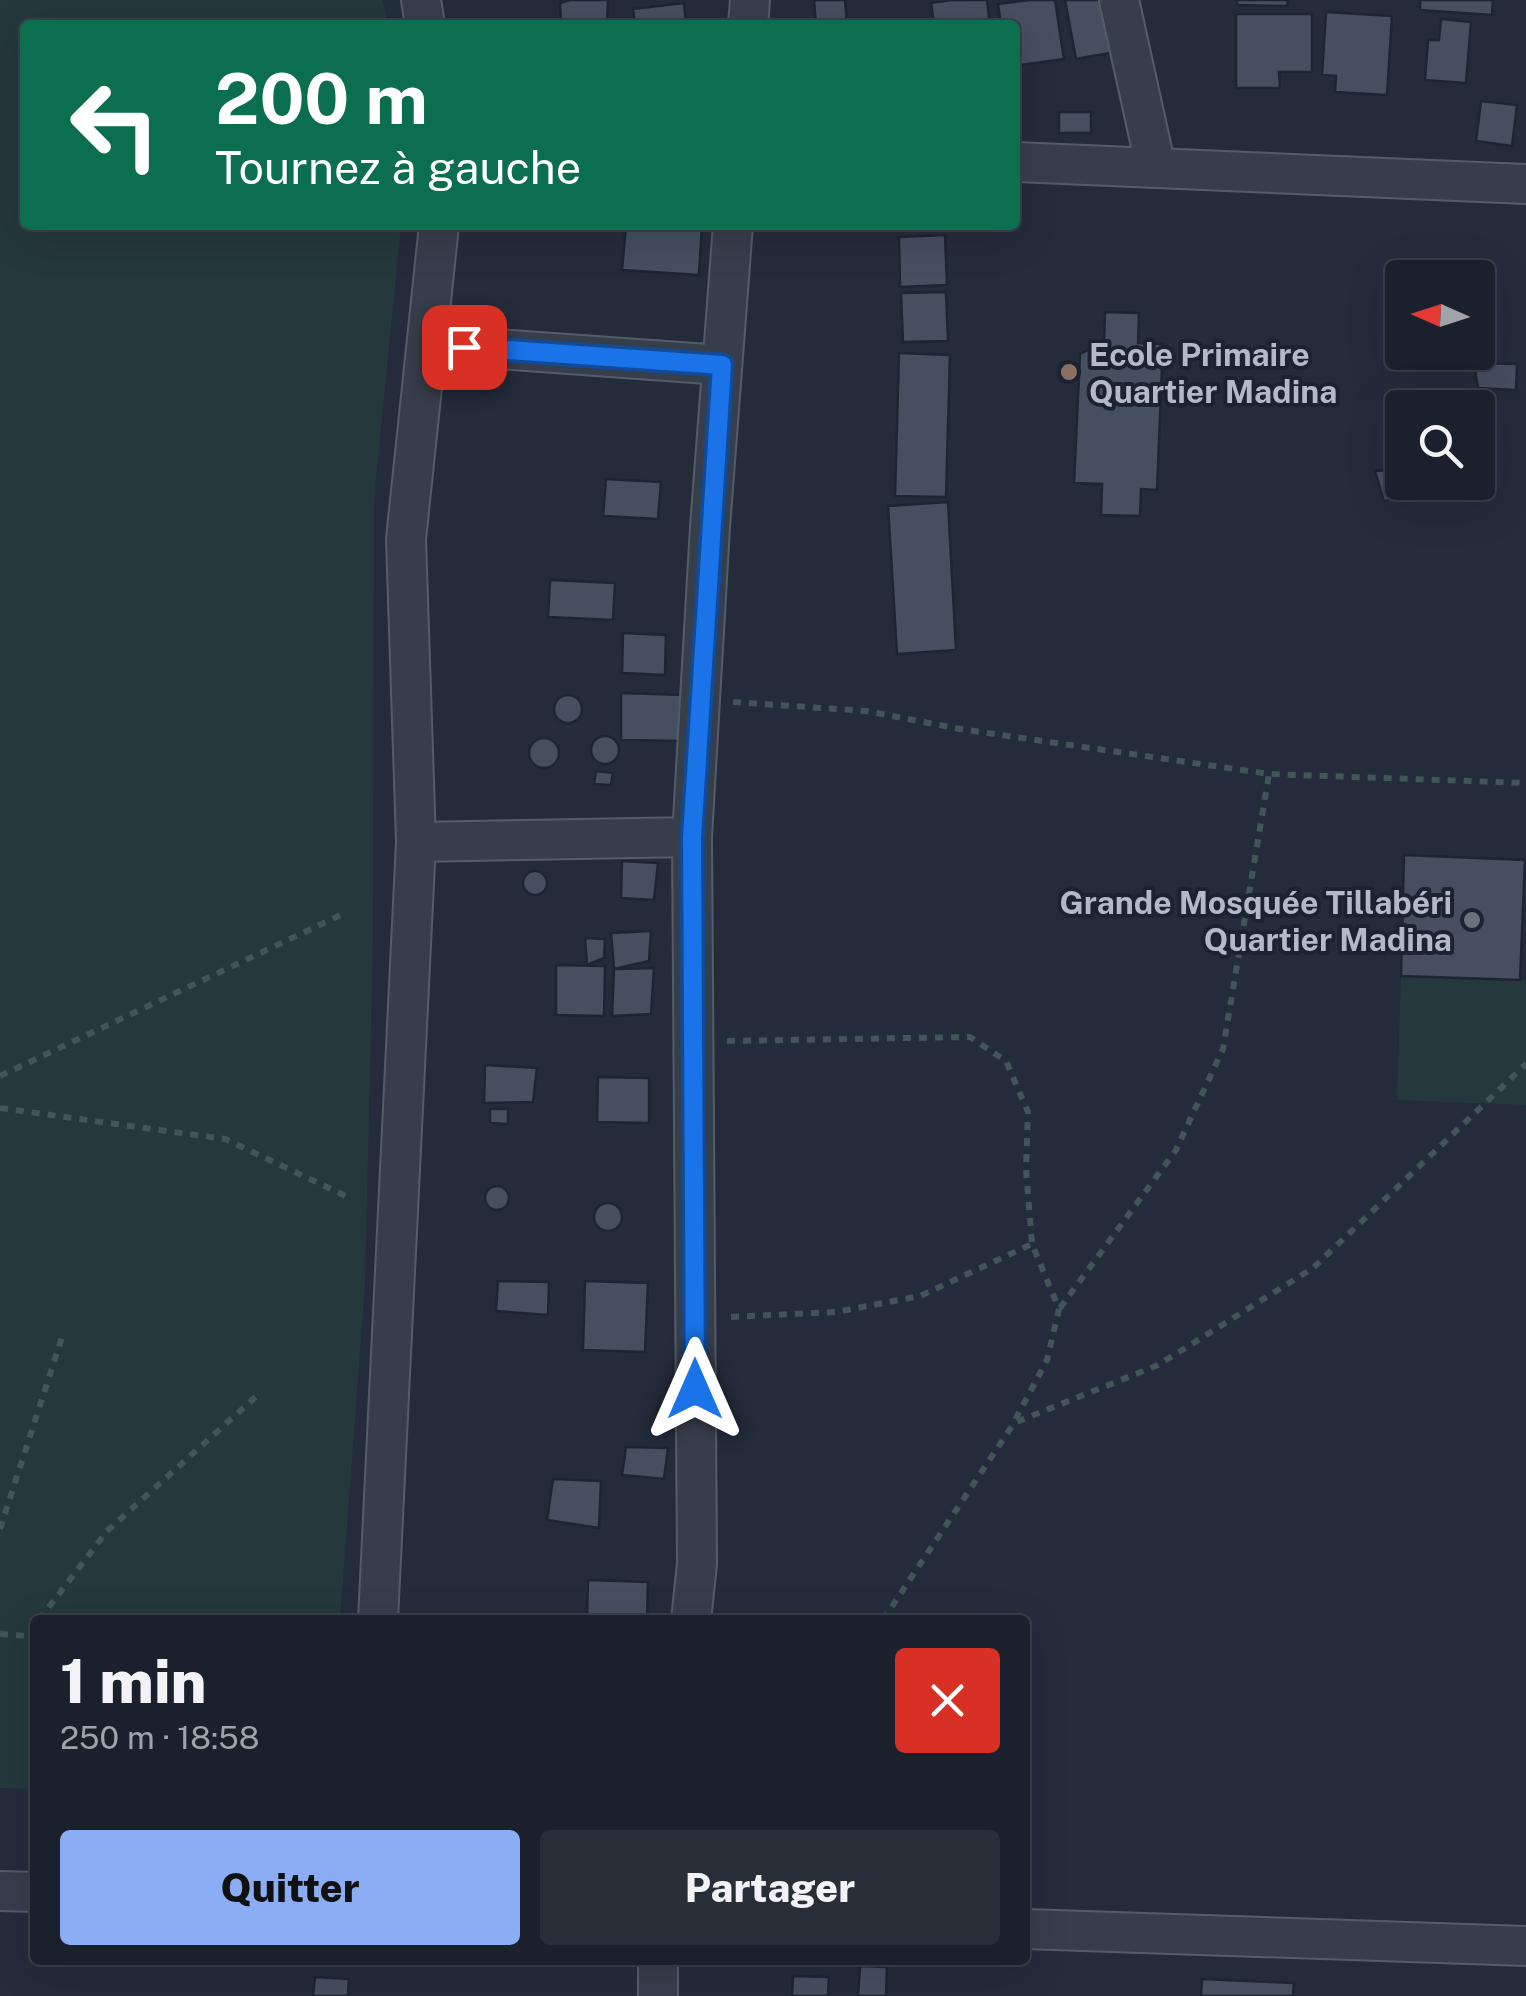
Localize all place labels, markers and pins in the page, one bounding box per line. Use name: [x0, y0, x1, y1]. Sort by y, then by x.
pin: [422, 305, 507, 390]
place label: Ecole Primaire Quartier Madina: [1089, 336, 1337, 410]
marker: Ecole Primaire Quartier Madina: [1058, 361, 1080, 383]
place label: Grande Mosquée Tillabéri Quartier Madina: [1060, 884, 1452, 958]
marker: Grande Mosquée Tillabéri Quartier Madina: [1461, 909, 1483, 931]

